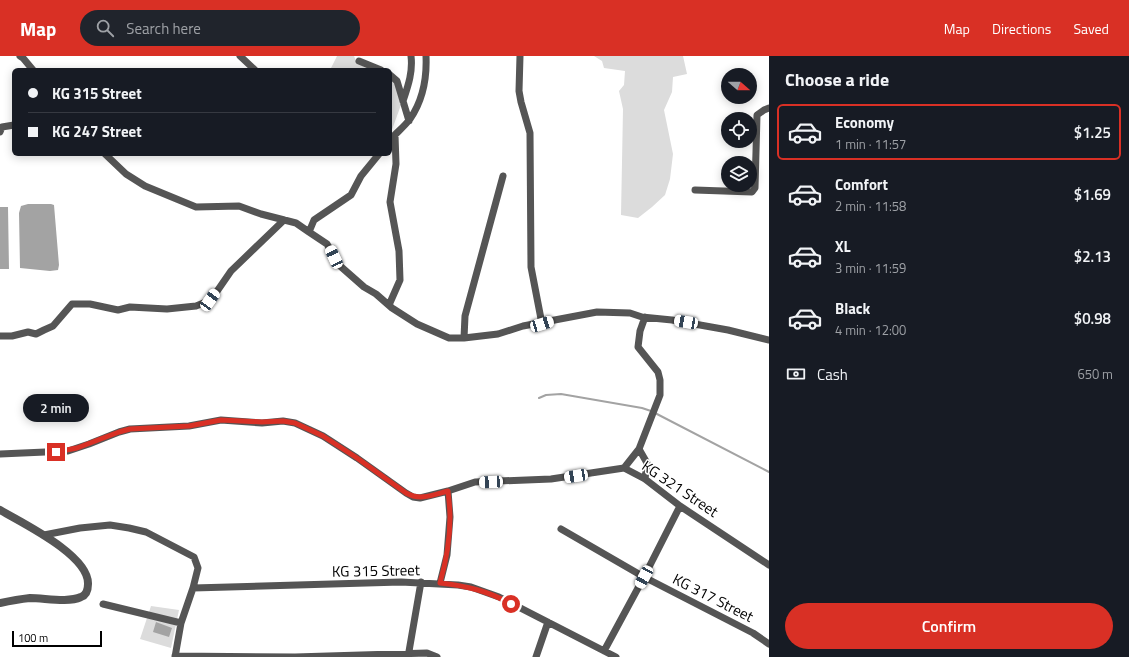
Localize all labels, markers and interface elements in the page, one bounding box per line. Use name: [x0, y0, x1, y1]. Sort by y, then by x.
search box: [80, 10, 360, 46]
text: Map: [20, 14, 56, 43]
icon: search: [94, 17, 116, 39]
text: Search here: [126, 17, 201, 40]
text: Map: [944, 18, 970, 39]
text: Directions: [992, 18, 1051, 39]
text: Saved: [1073, 18, 1109, 39]
text: Choose a ride: [785, 66, 889, 93]
north arrow: [721, 68, 757, 104]
map controls: [721, 68, 757, 192]
text: KG 315 Street: [52, 82, 142, 105]
text: Economy: [835, 111, 894, 134]
button: locate: [721, 112, 757, 148]
icon: car: [787, 114, 823, 150]
text: KG 247 Street: [52, 120, 142, 143]
text: $1.25: [1074, 121, 1111, 144]
text: 1 min · 11:57: [835, 134, 906, 154]
button: layers: [721, 156, 757, 192]
text: Comfort: [835, 173, 888, 196]
icon: car: [787, 176, 823, 212]
text: $1.69: [1074, 183, 1111, 206]
text: 2 min · 11:58: [835, 196, 906, 216]
text: XL: [835, 235, 851, 258]
icon: car: [787, 238, 823, 274]
car: [323, 244, 345, 270]
text: $2.13: [1074, 245, 1111, 268]
text: 3 min · 11:59: [835, 258, 906, 278]
car: [198, 287, 222, 313]
text: Black: [835, 297, 870, 320]
icon: car: [787, 300, 823, 336]
text: $0.98: [1074, 307, 1111, 330]
car: [673, 314, 699, 330]
car: [529, 315, 555, 333]
text: 4 min · 12:00: [835, 320, 906, 340]
icon: cash: [785, 363, 807, 385]
text: Cash: [817, 363, 848, 386]
text: 650 m: [1077, 364, 1113, 384]
callout: 2 min: [23, 394, 89, 422]
text: 2 min: [40, 398, 72, 418]
route end: [47, 443, 65, 461]
street label: KG 321 Street: [637, 454, 724, 523]
car: [563, 468, 589, 484]
car: [479, 475, 503, 489]
street label: KG 315 Street: [332, 558, 421, 583]
car: [633, 564, 655, 590]
street label: KG 317 Street: [669, 567, 758, 628]
route start: [502, 595, 520, 613]
button: Confirm: [785, 603, 1113, 649]
scale bar: [12, 629, 102, 648]
text: 100 m: [18, 630, 48, 646]

